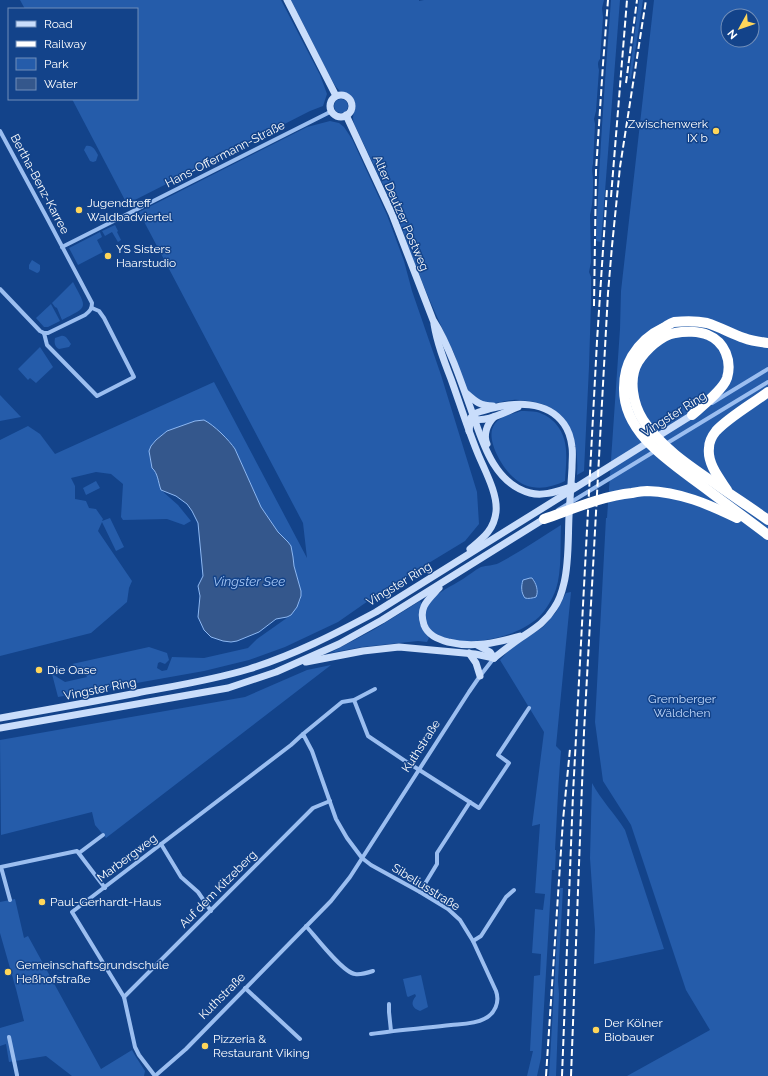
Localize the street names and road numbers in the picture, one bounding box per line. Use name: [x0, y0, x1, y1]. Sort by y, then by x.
street label: Hans-Offermann-Straße: [163, 118, 287, 190]
street label: Bertha-Benz-Karree: [8, 132, 72, 236]
street label: Alter Deutzer Postweg: [370, 153, 432, 273]
street label: Vingster Ring: [639, 389, 709, 439]
street label: Vingster Ring: [364, 559, 434, 609]
street label: Vingster Ring: [62, 675, 138, 703]
street label: Kuthstraße: [399, 717, 443, 775]
street label: Marbergweg: [94, 831, 160, 885]
street label: Auf dem Kitzeberg: [176, 847, 260, 931]
street label: Sibeliusstraße: [389, 861, 463, 913]
street label: Kuthstraße: [196, 970, 248, 1022]

